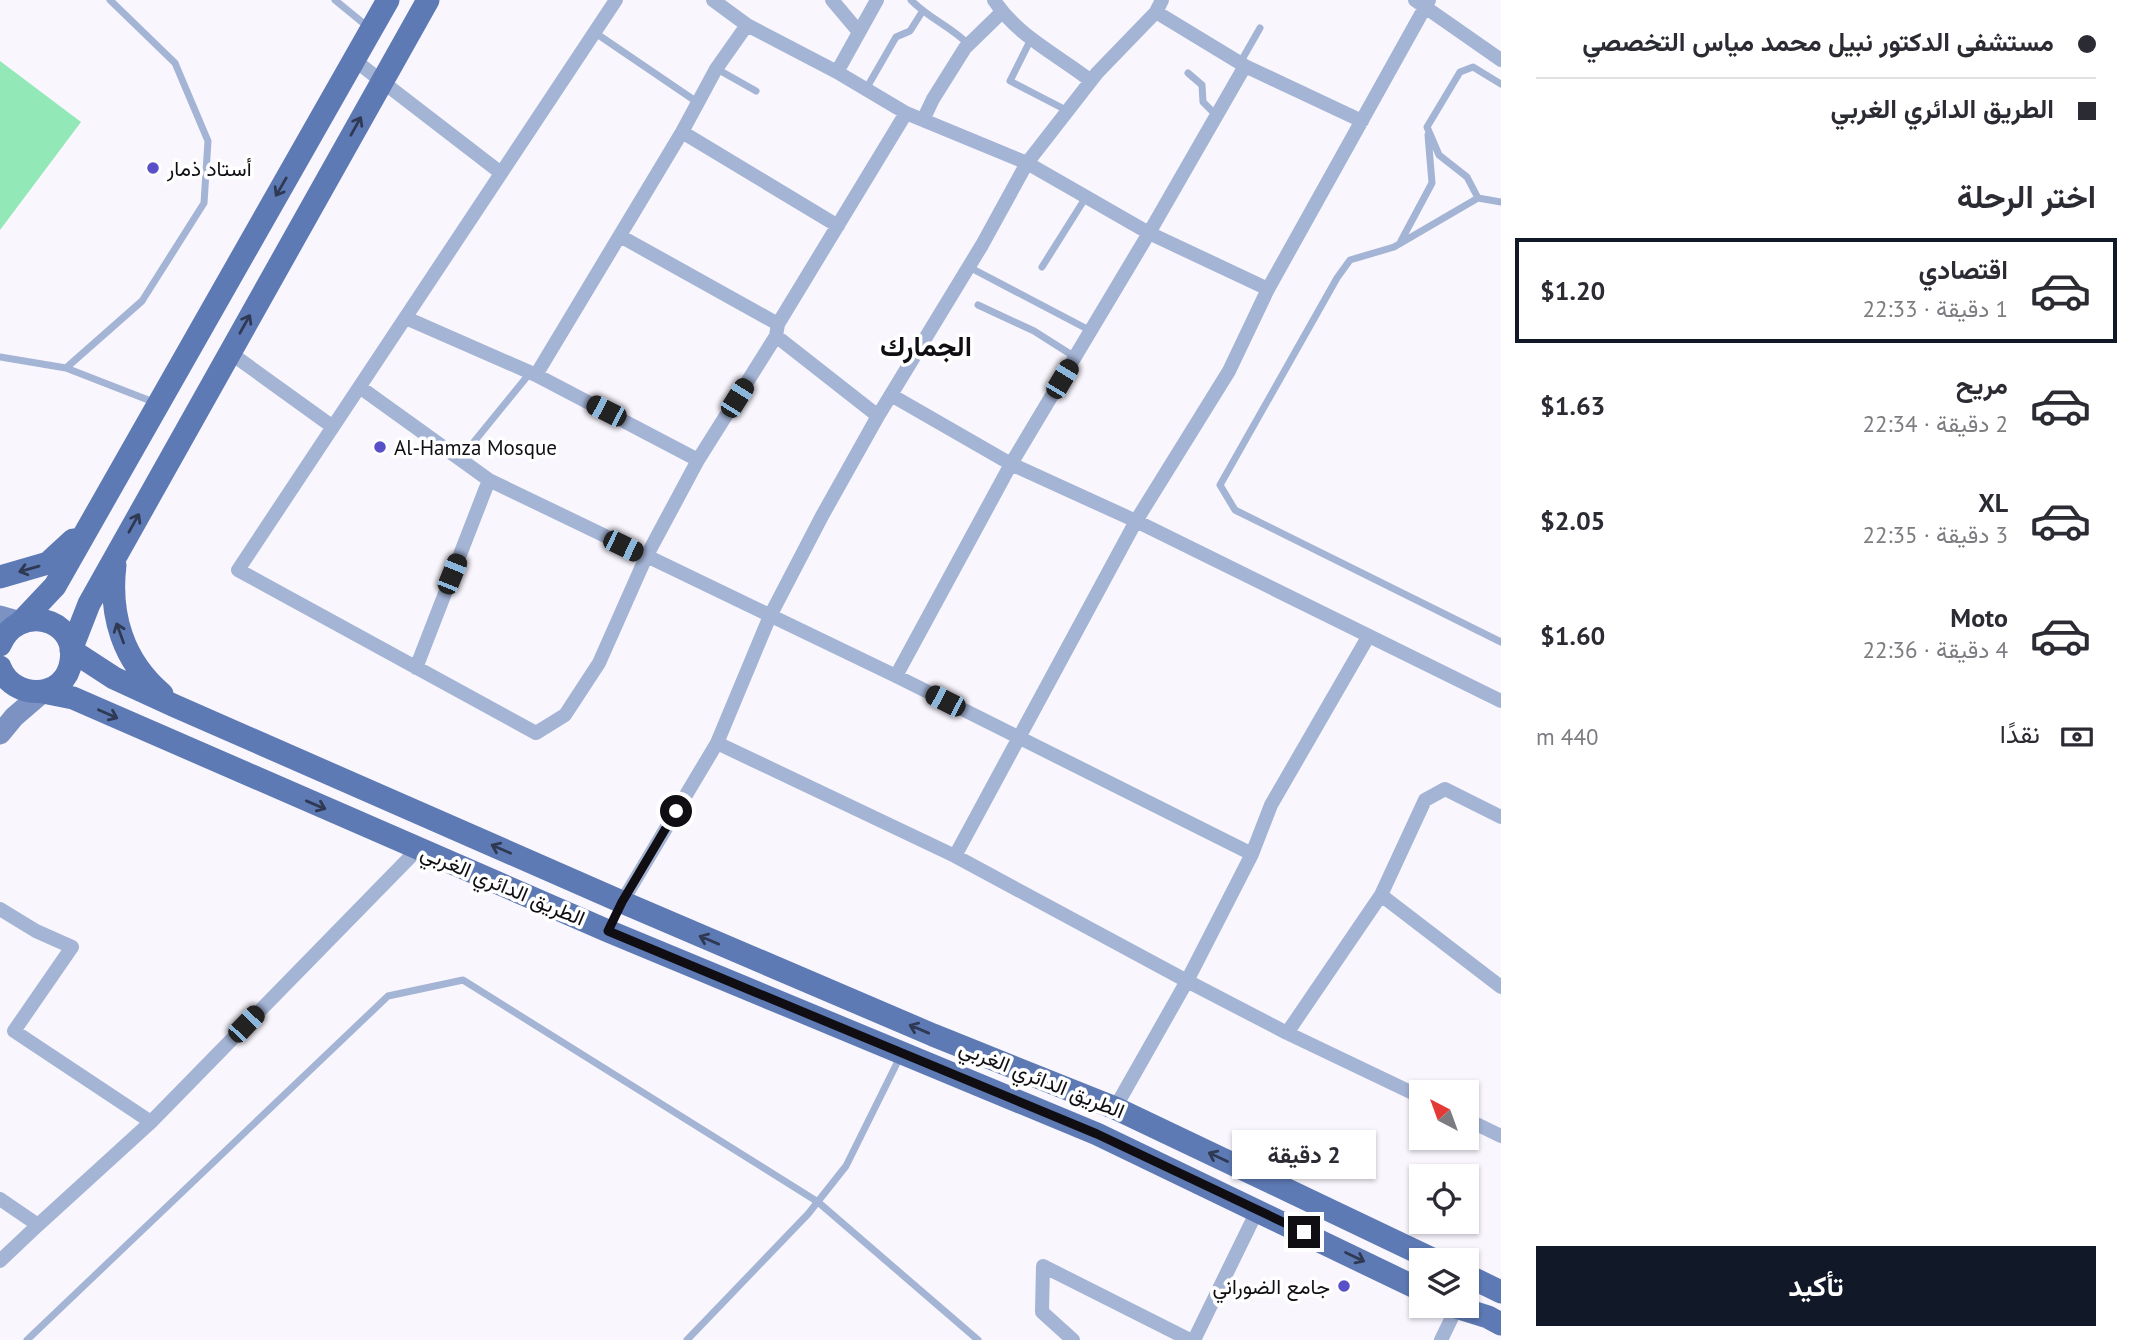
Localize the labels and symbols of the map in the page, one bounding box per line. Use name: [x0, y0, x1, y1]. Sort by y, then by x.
one-way arrow: [349, 116, 363, 136]
place label: أستاد ذمار: [166, 155, 252, 182]
marker: أستاد ذمار: [145, 160, 161, 176]
one-way arrow: [274, 176, 288, 196]
one-way arrow: [239, 314, 252, 335]
district label: الجمارك: [880, 327, 972, 364]
car: [1043, 356, 1082, 402]
car: [717, 375, 758, 421]
car: [583, 392, 630, 430]
place label: Al-Hamza Mosque: [394, 434, 557, 461]
marker: Al-Hamza Mosque: [372, 439, 388, 455]
one-way arrow: [127, 513, 141, 533]
car: [600, 527, 647, 565]
car: [435, 551, 470, 597]
one-way arrow: [18, 563, 40, 576]
one-way arrow: [113, 622, 126, 644]
car: [922, 682, 969, 720]
one-way arrow: [96, 708, 118, 721]
route start: [660, 795, 692, 827]
one-way arrow: [305, 799, 326, 812]
street label: الطريق الدائري الغربي: [415, 838, 589, 935]
one-way arrow: [491, 842, 512, 855]
one-way arrow: [699, 933, 721, 946]
car: [224, 1002, 269, 1046]
one-way arrow: [908, 1022, 930, 1035]
street label: الطريق الدائري الغربي: [954, 1034, 1129, 1128]
north arrow: [1409, 1080, 1479, 1150]
callout: 2 دقيقة: [1232, 1130, 1376, 1180]
one-way arrow: [1208, 1150, 1229, 1163]
route end: [1288, 1216, 1320, 1248]
one-way arrow: [1344, 1251, 1365, 1265]
place label: جامع الضوراني: [1212, 1273, 1330, 1304]
marker: جامع الضوراني: [1336, 1278, 1352, 1294]

